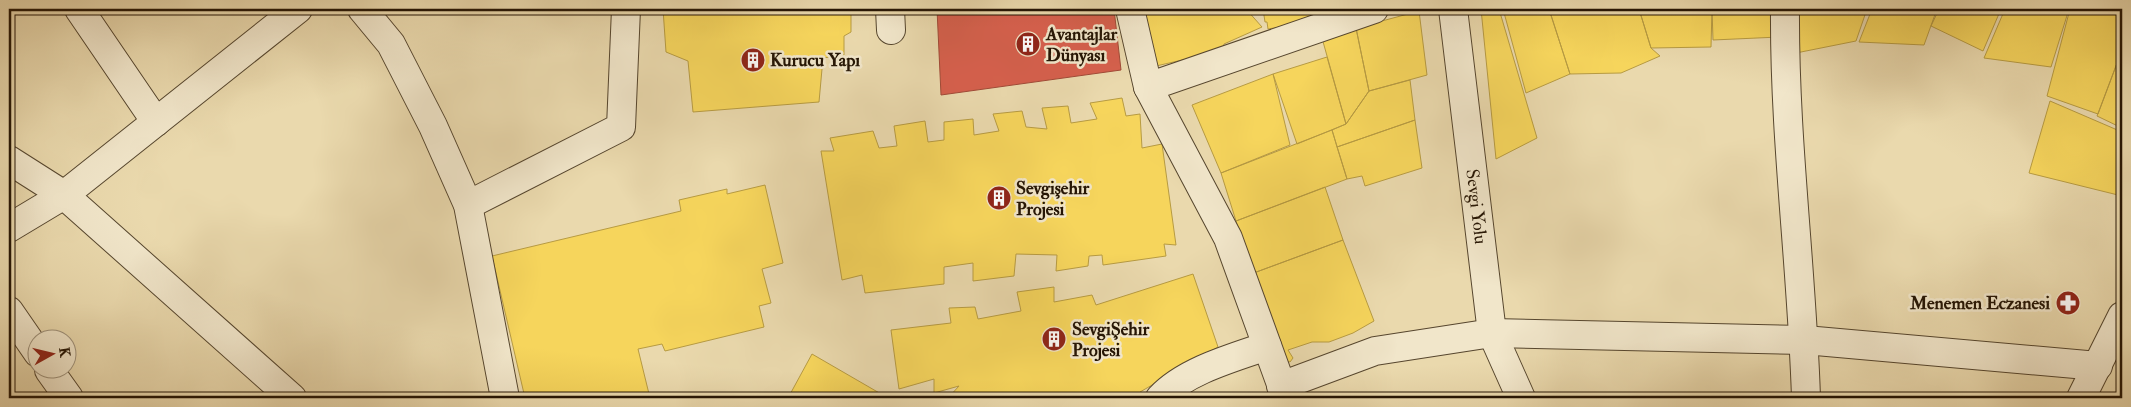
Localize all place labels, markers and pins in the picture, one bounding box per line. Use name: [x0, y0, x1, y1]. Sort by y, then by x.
place label: Avantajlar Dünyası: [1045, 23, 1118, 67]
building icon: Avantajlar Dünyası: [1015, 31, 1041, 57]
building icon: Kurucu Yapı: [740, 47, 766, 73]
place label: Kurucu Yapı: [770, 49, 860, 72]
place label: Sevgişehir Projesi: [1016, 177, 1090, 221]
building icon: Sevgişehir Projesi: [986, 185, 1012, 211]
pharmacy icon: Menemen Eczanesi: [2055, 290, 2081, 316]
place label: Menemen Eczanesi: [1909, 292, 2050, 315]
place label: SevgiŞehir Projesi: [1072, 318, 1149, 362]
building icon: SevgiŞehir Projesi: [1041, 326, 1067, 352]

